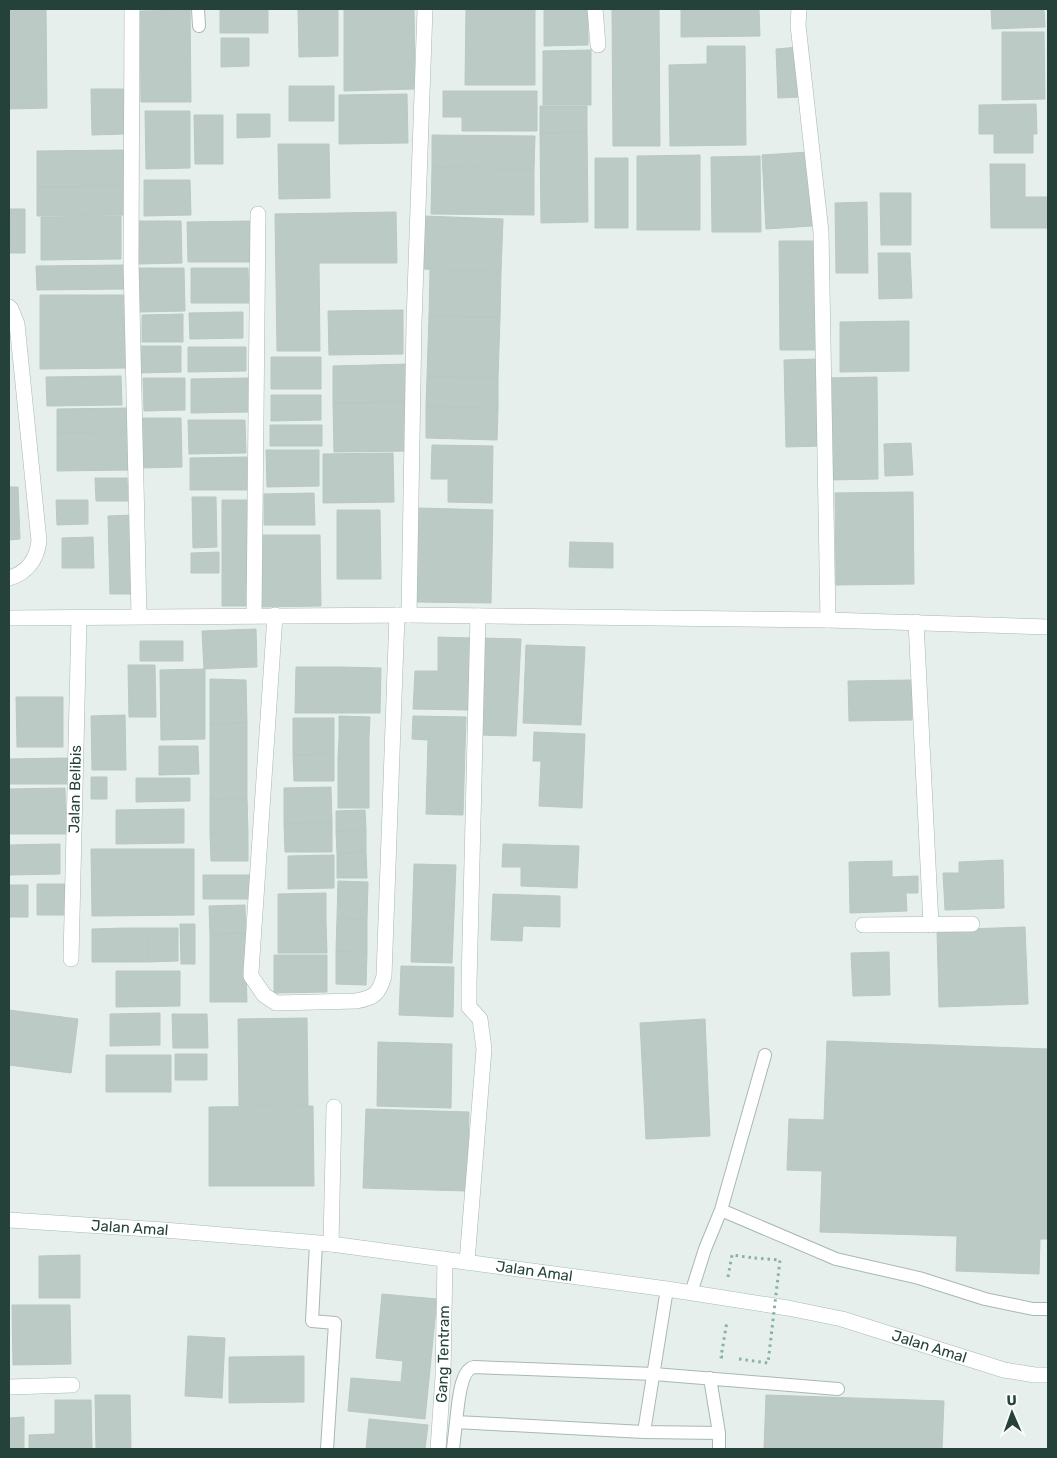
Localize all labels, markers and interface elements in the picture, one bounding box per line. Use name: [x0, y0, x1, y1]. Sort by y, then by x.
street label: Jalan Belibis: [65, 744, 85, 833]
street label: Jalan Amal: [91, 1216, 169, 1239]
street label: Jalan Amal: [495, 1257, 574, 1285]
street label: Gang Tentram: [432, 1305, 453, 1404]
street label: Jalan Amal: [890, 1326, 969, 1367]
north arrow: [987, 1388, 1037, 1438]
text: U: [1006, 1392, 1017, 1409]

